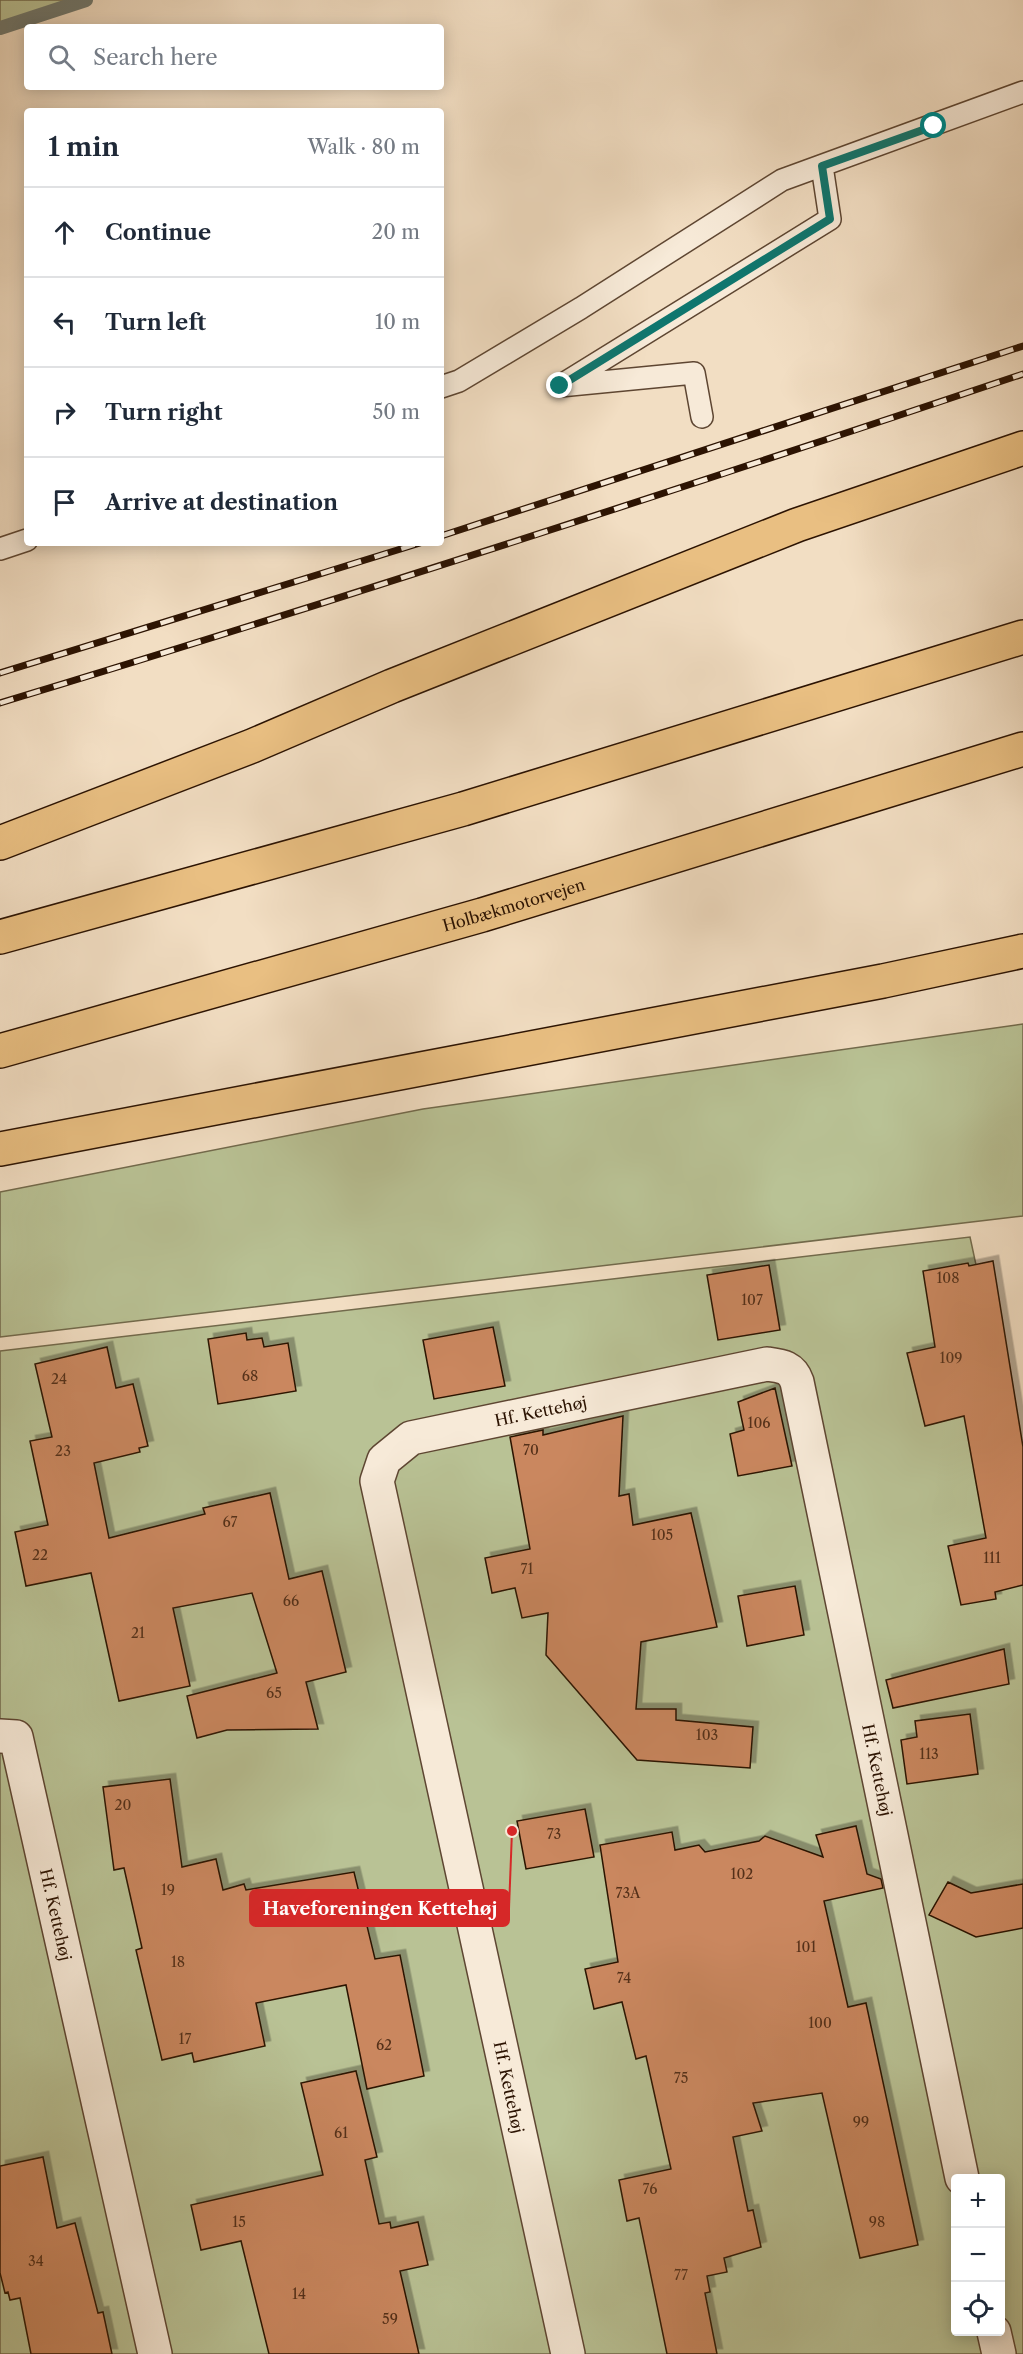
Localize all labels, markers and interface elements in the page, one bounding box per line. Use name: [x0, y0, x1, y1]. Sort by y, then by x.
search box: [24, 24, 444, 90]
icon: search: [45, 41, 78, 74]
text: Search here: [93, 44, 218, 71]
route start: [920, 112, 946, 138]
text: 1 min: [48, 131, 119, 163]
text: Walk · 80 m: [307, 135, 420, 159]
icon: ahead: [48, 216, 81, 249]
text: Continue: [105, 219, 211, 246]
text: 20 m: [372, 220, 420, 244]
icon: left: [48, 306, 81, 339]
text: Turn left: [105, 309, 206, 336]
text: 10 m: [375, 310, 420, 334]
route end: [546, 372, 572, 398]
icon: right: [48, 396, 81, 429]
text: Turn right: [105, 399, 223, 426]
text: 50 m: [373, 400, 420, 424]
icon: arrive: [48, 486, 81, 519]
text: Arrive at destination: [105, 489, 338, 516]
street label: Holbækmotorvejen: [440, 874, 587, 936]
house number: 108: [936, 1269, 960, 1287]
house number: 107: [741, 1291, 763, 1309]
house number: 109: [940, 1349, 962, 1367]
house number: 68: [242, 1367, 258, 1385]
house number: 24: [51, 1370, 67, 1388]
street label: Hf. Kettehøj: [493, 1392, 589, 1430]
house number: 106: [748, 1414, 770, 1432]
house number: 70: [523, 1441, 539, 1459]
house number: 23: [55, 1442, 71, 1460]
house number: 67: [223, 1513, 238, 1531]
house number: 105: [651, 1526, 673, 1544]
house number: 22: [32, 1546, 48, 1564]
house number: 111: [983, 1549, 1001, 1567]
house number: 71: [521, 1560, 533, 1578]
house number: 66: [283, 1592, 299, 1610]
house number: 21: [131, 1624, 145, 1642]
house number: 65: [266, 1684, 282, 1702]
street label: Hf. Kettehøj: [858, 1722, 897, 1818]
house number: 103: [696, 1726, 718, 1744]
house number: 113: [919, 1745, 939, 1763]
house number: 20: [115, 1796, 132, 1814]
house number: 73: [547, 1825, 561, 1843]
house number: 102: [731, 1865, 753, 1883]
street label: Hf. Kettehøj: [36, 1867, 76, 1962]
house number: 19: [161, 1881, 175, 1899]
house number: 73A: [616, 1884, 641, 1902]
callout: Haveforeningen Kettehøj: [250, 1890, 509, 1926]
text: Haveforeningen Kettehøj: [263, 1898, 497, 1920]
house number: 101: [796, 1938, 816, 1956]
house number: 18: [171, 1953, 185, 1971]
house number: 74: [617, 1969, 631, 1987]
house number: 100: [808, 2014, 832, 2032]
house number: 17: [179, 2030, 191, 2048]
house number: 62: [376, 2036, 392, 2054]
street label: Hf. Kettehøj: [489, 2039, 529, 2135]
house number: 75: [674, 2069, 688, 2087]
house number: 99: [853, 2113, 869, 2131]
house number: 61: [334, 2124, 348, 2142]
map controls: [951, 2174, 1005, 2336]
button: +: [951, 2174, 1005, 2228]
house number: 76: [643, 2180, 657, 2198]
house number: 15: [232, 2213, 246, 2231]
house number: 98: [869, 2213, 885, 2231]
button: −: [951, 2228, 1005, 2282]
house number: 34: [28, 2252, 44, 2270]
house number: 77: [674, 2266, 688, 2284]
button: locate: [951, 2282, 1005, 2336]
house number: 14: [292, 2285, 306, 2303]
house number: 59: [382, 2310, 398, 2328]

